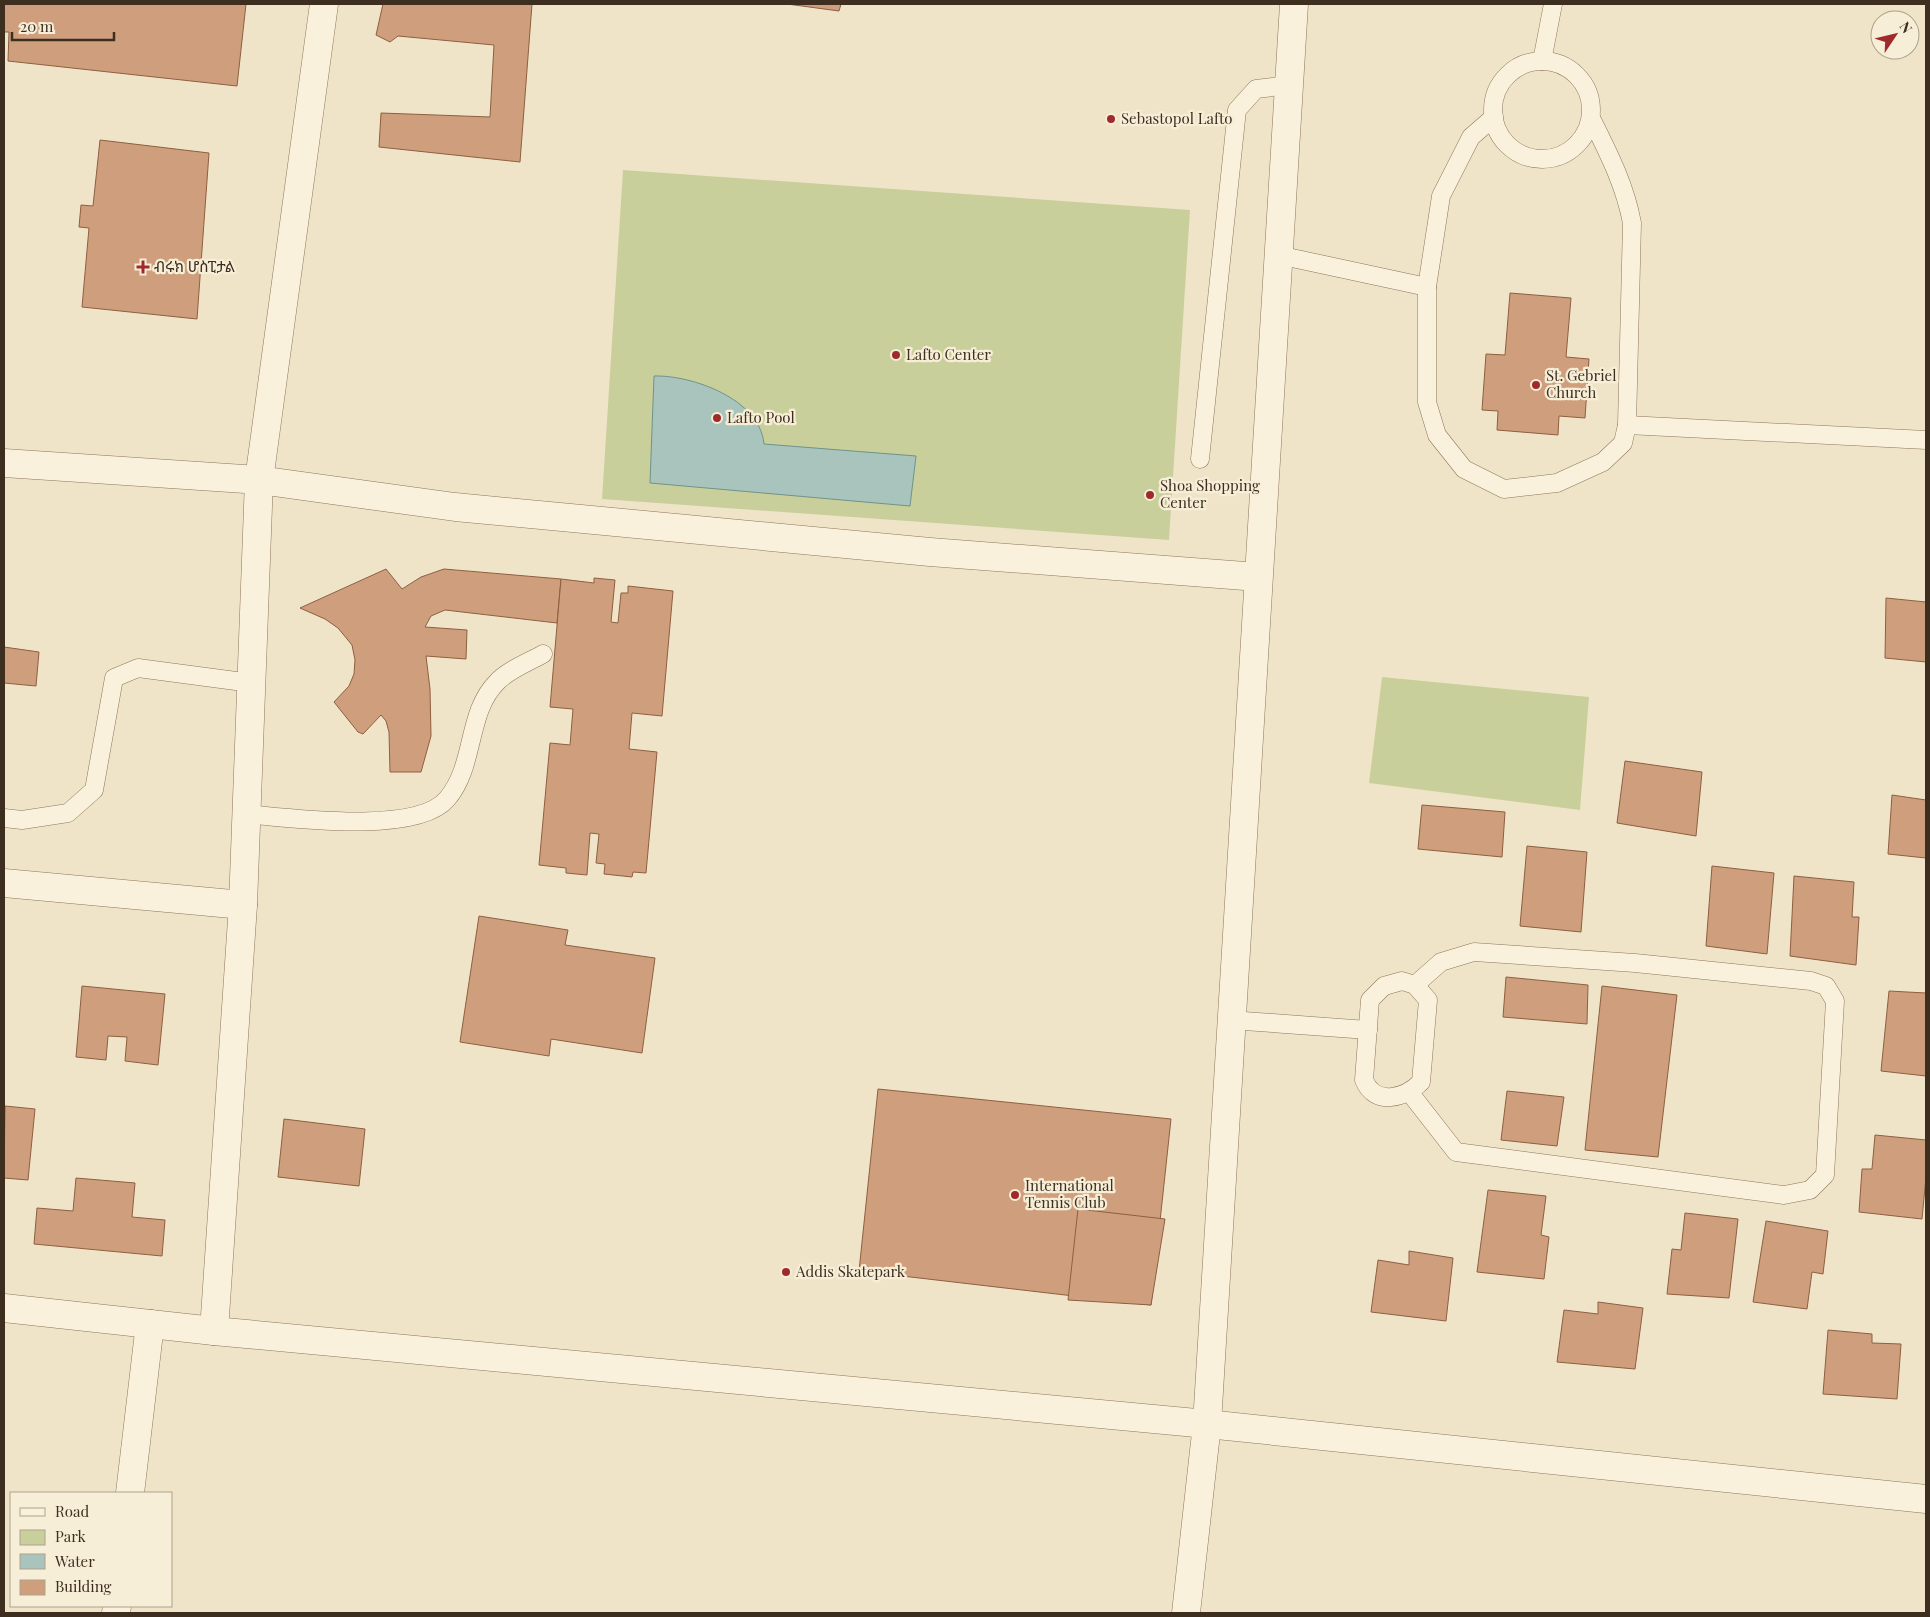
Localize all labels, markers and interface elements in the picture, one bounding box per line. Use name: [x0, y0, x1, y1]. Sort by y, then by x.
scale bar: [12, 10, 115, 42]
north arrow: [1870, 10, 1920, 60]
text: 20 m: [20, 16, 54, 36]
text: N: [1895, 18, 1917, 37]
place label: Sebastopol Lafto: [1121, 108, 1232, 128]
marker: Sebastopol Lafto: [1105, 113, 1117, 125]
place label: ብሩክ ሆስፒታል: [154, 256, 235, 276]
marker: ብሩክ ሆስፒታል: [136, 260, 150, 274]
place label: Lafto Center: [906, 344, 991, 364]
marker: Lafto Center: [890, 349, 902, 361]
place label: St. Gebriel Church: [1546, 365, 1616, 402]
marker: St. Gebriel Church: [1530, 379, 1542, 391]
place label: Lafto Pool: [727, 407, 795, 427]
marker: Lafto Pool: [711, 412, 723, 424]
place label: Shoa Shopping Center: [1160, 475, 1260, 512]
marker: Shoa Shopping Center: [1144, 489, 1156, 501]
place label: International Tennis Club: [1025, 1175, 1114, 1212]
marker: International Tennis Club: [1009, 1189, 1021, 1201]
place label: Addis Skatepark: [795, 1261, 906, 1281]
marker: Addis Skatepark: [780, 1266, 792, 1278]
legend: [10, 1492, 172, 1607]
text: Road: [55, 1501, 89, 1521]
text: Park: [55, 1526, 87, 1546]
text: Water: [54, 1551, 95, 1571]
text: Building: [55, 1576, 112, 1596]

